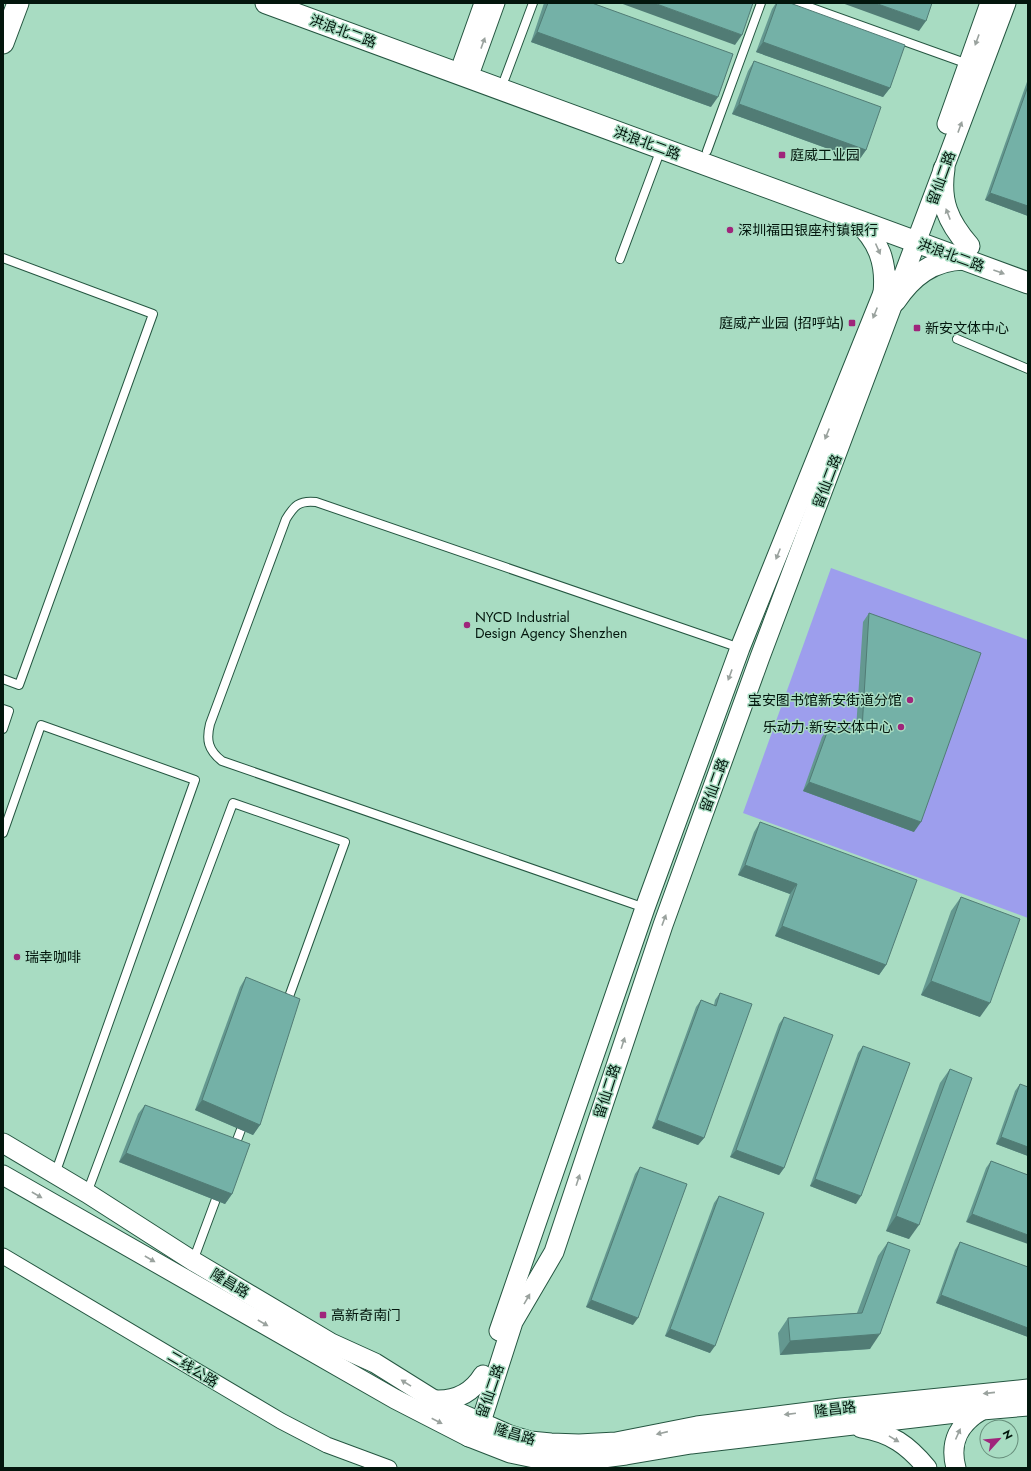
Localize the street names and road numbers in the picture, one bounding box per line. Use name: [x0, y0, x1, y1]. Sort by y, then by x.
street label: 洪浪北二路: [307, 10, 379, 52]
street label: 洪浪北二路: [611, 122, 683, 164]
street label: 留仙二路: [922, 148, 960, 208]
street label: 洪浪北二路: [915, 234, 987, 276]
street label: 留仙二路: [808, 451, 846, 511]
street label: 留仙二路: [695, 755, 733, 815]
street label: 留仙二路: [589, 1061, 625, 1121]
street label: 隆昌路: [207, 1264, 253, 1302]
street label: 二线公路: [164, 1346, 222, 1392]
street label: 留仙二路: [471, 1361, 509, 1421]
street label: 隆昌路: [813, 1397, 857, 1421]
street label: 隆昌路: [492, 1418, 538, 1450]

